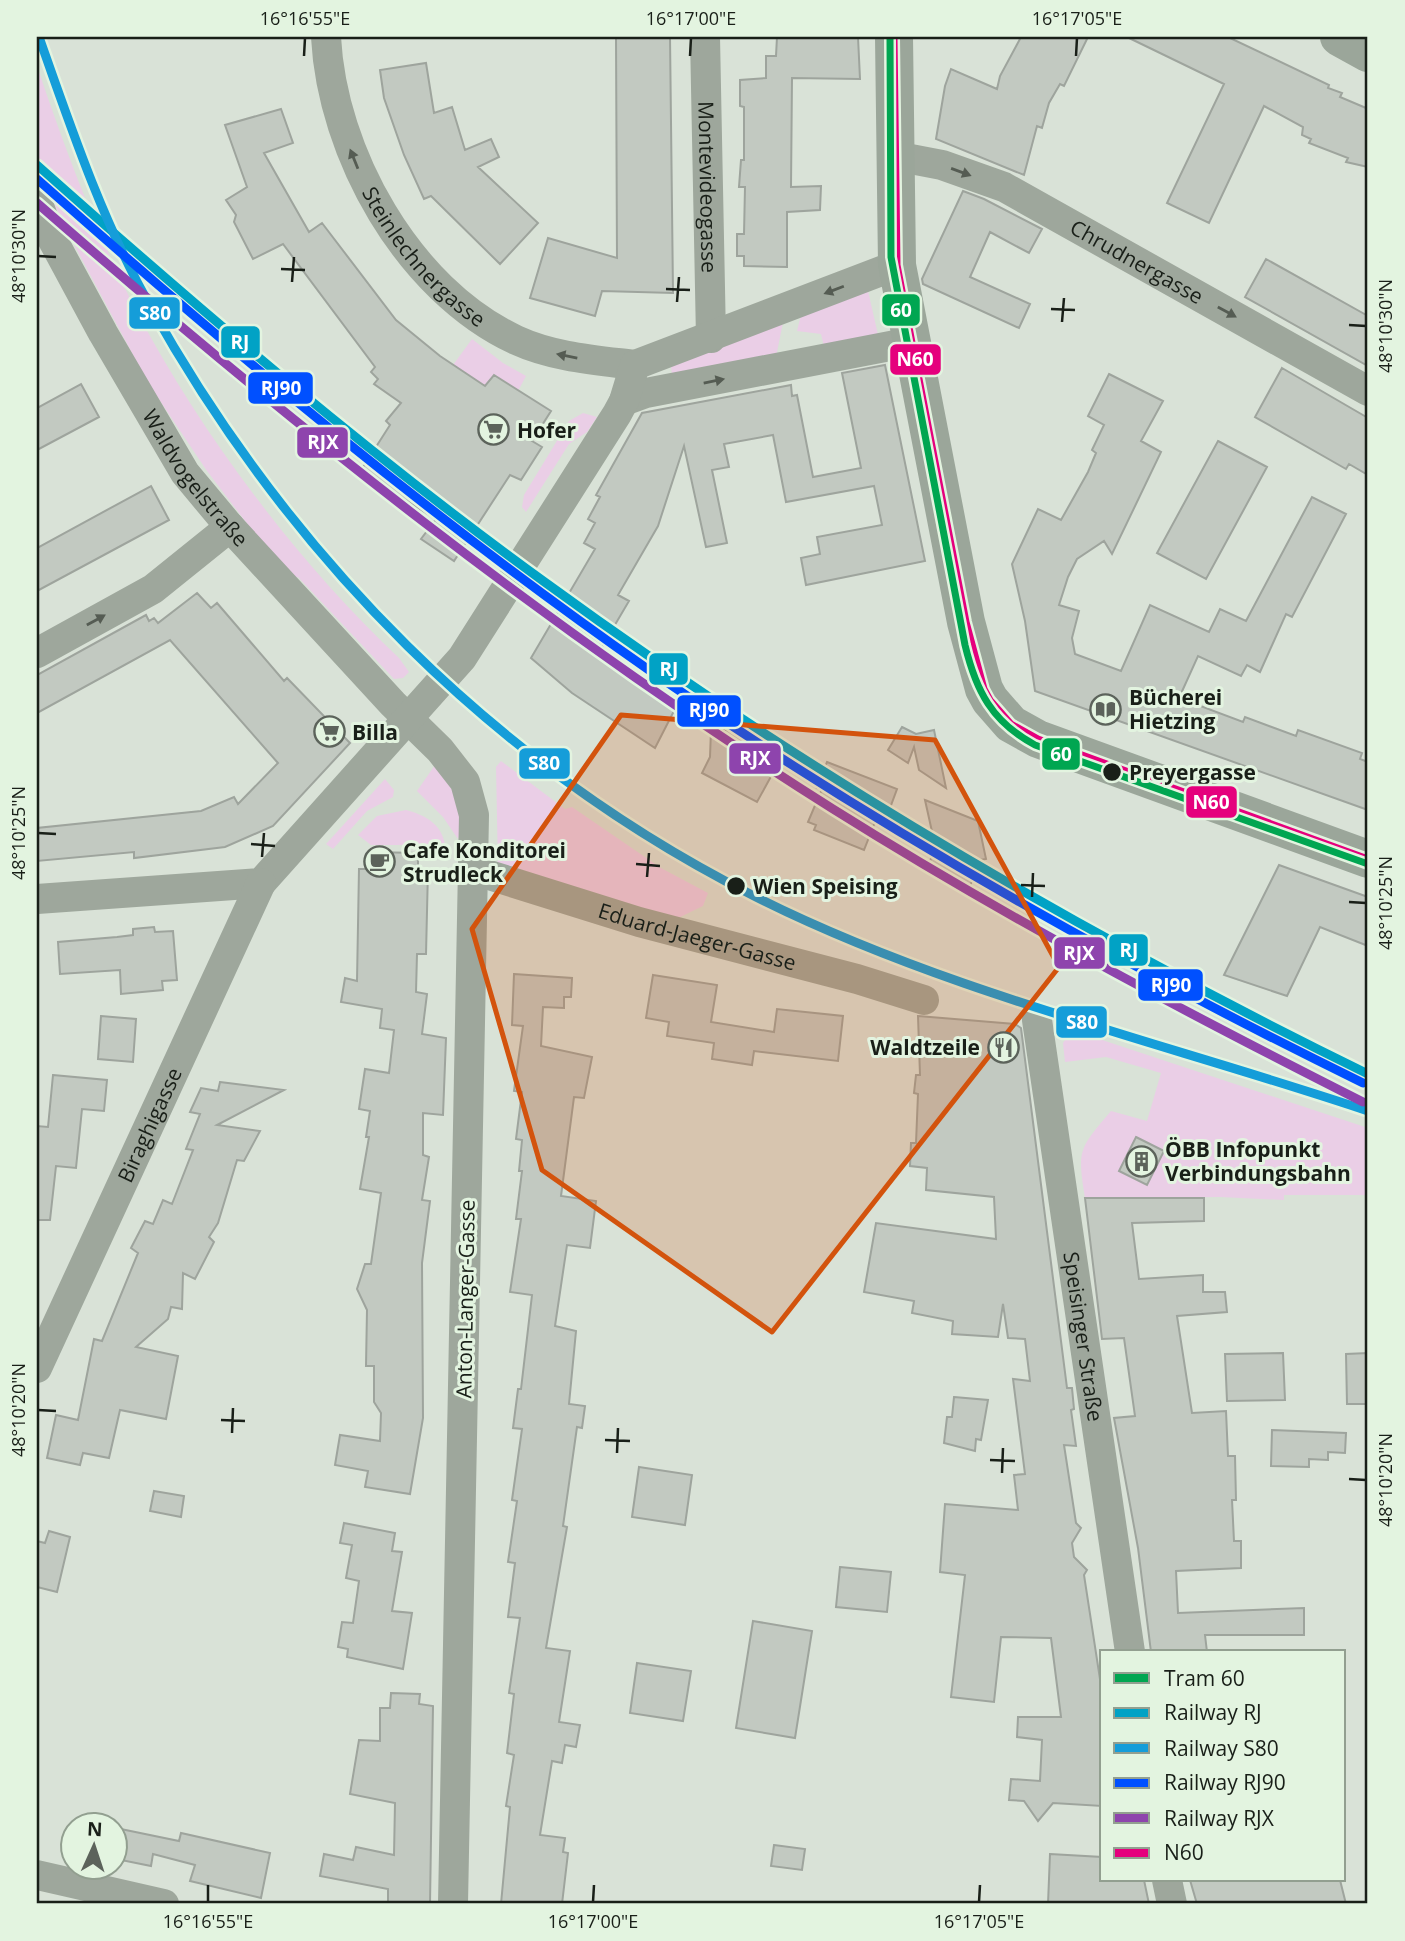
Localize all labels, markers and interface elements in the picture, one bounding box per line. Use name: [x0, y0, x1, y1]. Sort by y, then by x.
text: 16°16'55"E: [260, 6, 350, 30]
text: 16°17'00"E: [646, 6, 736, 30]
text: 16°17'05"E: [1032, 6, 1122, 30]
street label: Montevideogasse: [692, 101, 724, 273]
one-way arrow: [349, 148, 360, 169]
one-way arrow: [950, 167, 971, 178]
street label: Steinlechnergasse: [356, 182, 491, 333]
text: 48°10'30"N: [6, 209, 30, 303]
street label: Chrudnergasse: [1065, 213, 1209, 310]
text: 48°10'30"N: [1373, 279, 1397, 373]
one-way arrow: [823, 285, 844, 296]
line badge: 60: [881, 293, 921, 327]
line badge: S80: [128, 296, 181, 330]
text: 60: [890, 297, 912, 323]
text: S80: [139, 300, 171, 326]
one-way arrow: [1217, 306, 1236, 318]
line badge: RJ: [220, 325, 261, 359]
text: RJ: [231, 329, 249, 355]
line badge: N60: [889, 343, 942, 376]
text: N60: [896, 346, 934, 372]
one-way arrow: [556, 350, 578, 361]
line badge: RJ90: [247, 371, 314, 405]
text: RJ90: [261, 375, 301, 401]
one-way arrow: [703, 375, 725, 386]
street label: Waldvogelstraße: [137, 404, 255, 552]
supermarket icon: Hofer: [477, 413, 511, 447]
place label: Hofer: [517, 416, 577, 444]
line badge: RJX: [296, 426, 349, 459]
text: RJX: [307, 429, 339, 455]
one-way arrow: [87, 614, 106, 626]
line badge: RJ: [648, 652, 689, 686]
text: RJ: [660, 656, 678, 682]
place label: Bücherei Hietzing: [1129, 683, 1222, 735]
library icon: Bücherei Hietzing: [1089, 692, 1123, 726]
line badge: RJ90: [676, 694, 742, 728]
text: RJ90: [689, 697, 729, 723]
supermarket icon: Billa: [312, 715, 346, 749]
place label: Billa: [352, 718, 398, 746]
line badge: 60: [1041, 737, 1081, 771]
text: 60: [1050, 741, 1072, 767]
line badge: RJX: [728, 742, 782, 775]
text: RJX: [739, 745, 771, 771]
line badge: S80: [518, 747, 571, 780]
text: S80: [528, 750, 560, 776]
place label: Preyergasse: [1129, 758, 1256, 786]
marker: Preyergasse: [1101, 761, 1123, 783]
line badge: N60: [1185, 785, 1238, 819]
text: 48°10'25"N: [6, 786, 30, 880]
text: N60: [1192, 789, 1230, 815]
place label: Cafe Konditorei Strudleck: [403, 836, 566, 888]
cafe icon: Cafe Konditorei Strudleck: [363, 845, 397, 879]
text: 48°10'25"N: [1373, 856, 1397, 950]
place label: Wien Speising: [753, 872, 898, 900]
marker: Wien Speising: [725, 875, 747, 897]
street label: Eduard-Jaeger-Gasse: [595, 896, 799, 977]
line badge: RJ: [1108, 933, 1149, 967]
line badge: RJX: [1053, 936, 1106, 970]
text: RJ: [1120, 937, 1138, 963]
text: RJX: [1063, 940, 1095, 966]
line badge: RJ90: [1137, 968, 1204, 1002]
text: RJ90: [1151, 972, 1191, 998]
line badge: S80: [1055, 1005, 1108, 1039]
text: S80: [1066, 1009, 1098, 1035]
restaurant icon: Waldtzeile: [986, 1030, 1020, 1064]
place label: Waldtzeile: [870, 1033, 980, 1061]
street label: Biraghigasse: [111, 1063, 188, 1187]
place label: ÖBB Infopunkt Verbindungsbahn: [1165, 1135, 1351, 1187]
building icon: ÖBB Infopunkt Verbindungsbahn: [1125, 1144, 1159, 1178]
street label: Anton-Langer-Gasse: [449, 1199, 481, 1399]
street label: Speisinger Straße: [1057, 1250, 1110, 1423]
text: 48°10'20"N: [6, 1363, 30, 1457]
text: 48°10'20"N: [1373, 1433, 1397, 1527]
legend: [1100, 1650, 1346, 1882]
text: Tram 60: [1164, 1664, 1245, 1692]
text: Railway RJ: [1164, 1698, 1262, 1726]
text: Railway S80: [1164, 1734, 1279, 1762]
text: Railway RJ90: [1164, 1768, 1286, 1796]
text: Railway RJX: [1164, 1804, 1275, 1832]
north arrow: [60, 1812, 130, 1882]
text: N: [86, 1816, 103, 1842]
text: N60: [1164, 1838, 1204, 1866]
text: 16°16'55"E: [163, 1909, 253, 1933]
text: 16°17'00"E: [548, 1909, 638, 1933]
text: 16°17'05"E: [934, 1909, 1024, 1933]

